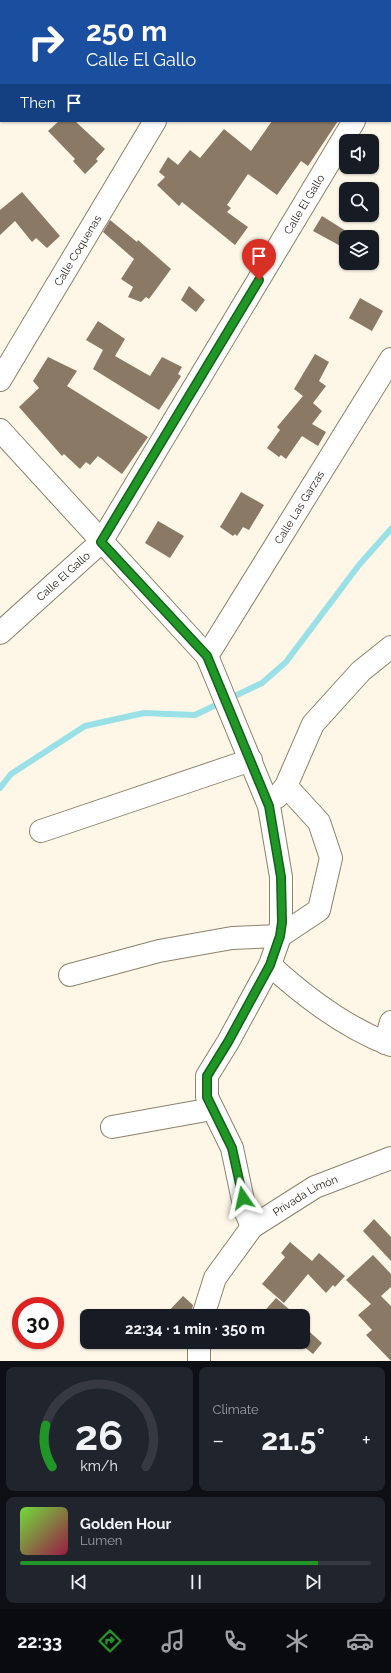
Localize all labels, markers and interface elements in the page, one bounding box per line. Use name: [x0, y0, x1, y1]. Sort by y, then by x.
text: 250 m: [86, 15, 167, 48]
icon: right: [20, 16, 72, 68]
text: Calle El Gallo: [86, 49, 196, 70]
icon: arrive: [63, 92, 85, 114]
text: Then: [20, 94, 55, 112]
map controls: [339, 134, 379, 270]
button: sound: [339, 134, 379, 174]
street label: Calle El Gallo: [281, 172, 327, 237]
button: search: [339, 182, 379, 222]
street label: Calle Coquenas: [51, 213, 104, 288]
button: layers: [339, 230, 379, 270]
pin: [242, 239, 276, 280]
icon: arrive: [248, 245, 270, 267]
street label: Calle Las Garzas: [272, 468, 327, 546]
street label: Calle El Gallo: [34, 548, 93, 604]
street label: Privada Limón: [270, 1172, 339, 1219]
position arrow: [222, 1177, 264, 1219]
speed limit sign: 30: [12, 1297, 64, 1349]
text: 22:34 · 1 min · 350 m: [125, 1320, 265, 1338]
text: Climate: [213, 1402, 259, 1417]
text: 26: [75, 1411, 124, 1460]
text: 21.5°: [261, 1422, 325, 1457]
text: −: [213, 1427, 224, 1453]
text: +: [362, 1427, 371, 1453]
text: km/h: [80, 1458, 118, 1474]
text: Golden Hour: [80, 1515, 171, 1533]
text: Lumen: [80, 1533, 122, 1548]
icon: previous: [68, 1571, 90, 1593]
icon: pause: [185, 1571, 207, 1593]
icon: next: [302, 1571, 324, 1593]
icon: directions: [96, 1627, 124, 1655]
icon: music: [159, 1627, 187, 1655]
icon: phone: [221, 1627, 249, 1655]
icon: climate: [283, 1627, 311, 1655]
icon: car: [346, 1627, 374, 1655]
text: 22:33: [17, 1631, 62, 1652]

